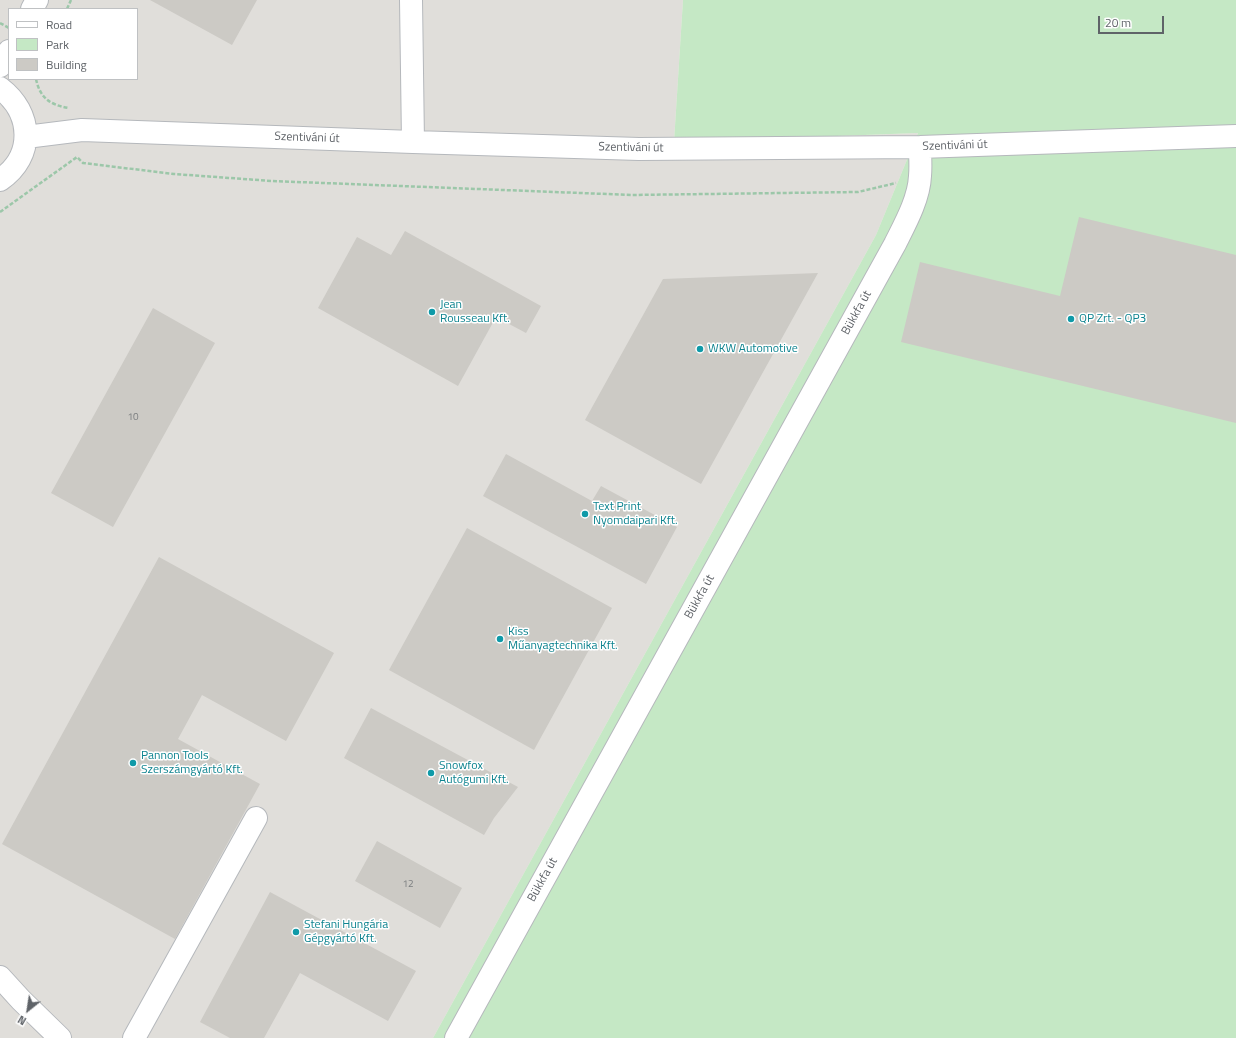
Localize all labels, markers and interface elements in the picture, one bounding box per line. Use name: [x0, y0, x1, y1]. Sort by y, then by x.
legend: [8, 8, 138, 80]
scale bar: [1100, 8, 1166, 34]
text: 20 m: [1105, 13, 1131, 32]
text: Road: [46, 15, 72, 34]
text: Park: [46, 35, 69, 54]
text: Building: [46, 55, 87, 74]
street label: Szentiváni út: [274, 130, 340, 146]
street label: Szentiváni út: [922, 138, 988, 154]
street label: Szentiváni út: [598, 140, 664, 156]
street label: Bükkfa út: [839, 288, 875, 338]
place label: Jean Rousseau Kft.: [440, 298, 510, 326]
marker: Jean Rousseau Kft.: [427, 307, 437, 317]
place label: QP Zrt. - QP3: [1079, 312, 1146, 326]
marker: QP Zrt. - QP3: [1066, 314, 1076, 324]
place label: WKW Automotive: [708, 342, 798, 356]
marker: WKW Automotive: [695, 344, 705, 354]
house number: 10: [127, 412, 139, 424]
place label: Text Print Nyomdaipari Kft.: [593, 500, 677, 528]
marker: Text Print Nyomdaipari Kft.: [580, 509, 590, 519]
street label: Bükkfa út: [682, 572, 718, 622]
place label: Kiss Műanyagtechnika Kft.: [508, 625, 618, 653]
marker: Kiss Műanyagtechnika Kft.: [495, 634, 505, 644]
place label: Pannon Tools Szerszámgyártó Kft.: [141, 749, 243, 777]
marker: Pannon Tools Szerszámgyártó Kft.: [128, 758, 138, 768]
place label: Snowfox Autógumi Kft.: [439, 759, 508, 787]
marker: Snowfox Autógumi Kft.: [426, 768, 436, 778]
street label: Bükkfa út: [525, 855, 561, 905]
house number: 12: [402, 879, 414, 891]
place label: Stefani Hungária Gépgyártó Kft.: [304, 918, 388, 946]
marker: Stefani Hungária Gépgyártó Kft.: [291, 927, 301, 937]
north arrow: [8, 990, 48, 1030]
text: N: [15, 1012, 29, 1029]

